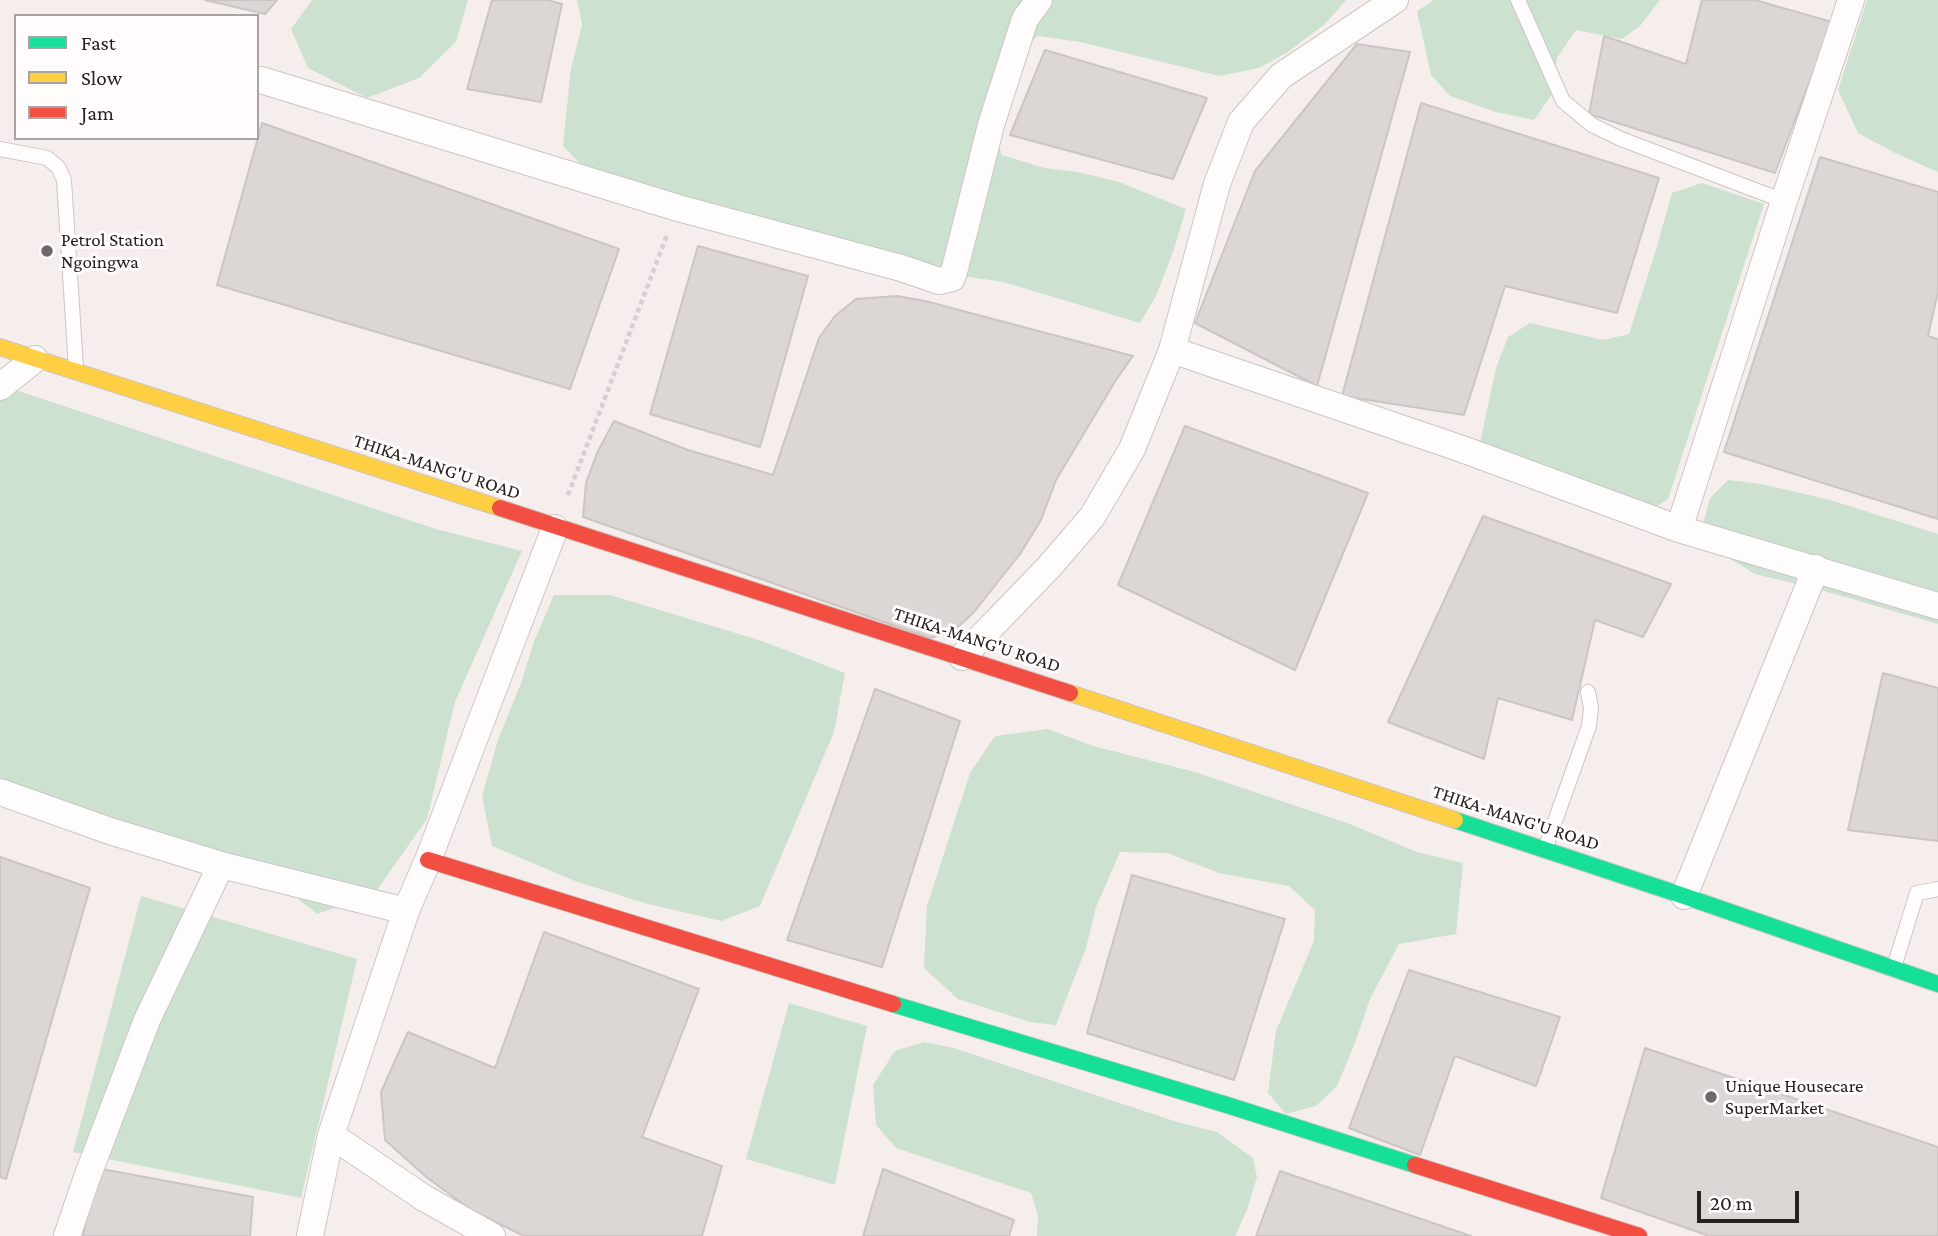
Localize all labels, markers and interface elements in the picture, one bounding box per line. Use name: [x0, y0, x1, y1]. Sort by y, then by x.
legend: [14, 14, 259, 140]
text: Fast: [81, 31, 116, 55]
text: Slow: [81, 66, 122, 90]
text: Jam: [81, 101, 114, 125]
place label: Petrol Station Ngoingwa: [61, 229, 164, 273]
marker: Petrol Station Ngoingwa: [39, 243, 55, 259]
street label: THIKA-MANG'U ROAD: [351, 429, 523, 505]
street label: THIKA-MANG'U ROAD: [891, 602, 1063, 678]
street label: THIKA-MANG'U ROAD: [1430, 780, 1602, 856]
place label: Unique Housecare SuperMarket: [1725, 1075, 1863, 1119]
marker: Unique Housecare SuperMarket: [1703, 1089, 1719, 1105]
scale bar: [1700, 1176, 1801, 1220]
text: 20 m: [1710, 1191, 1753, 1215]

